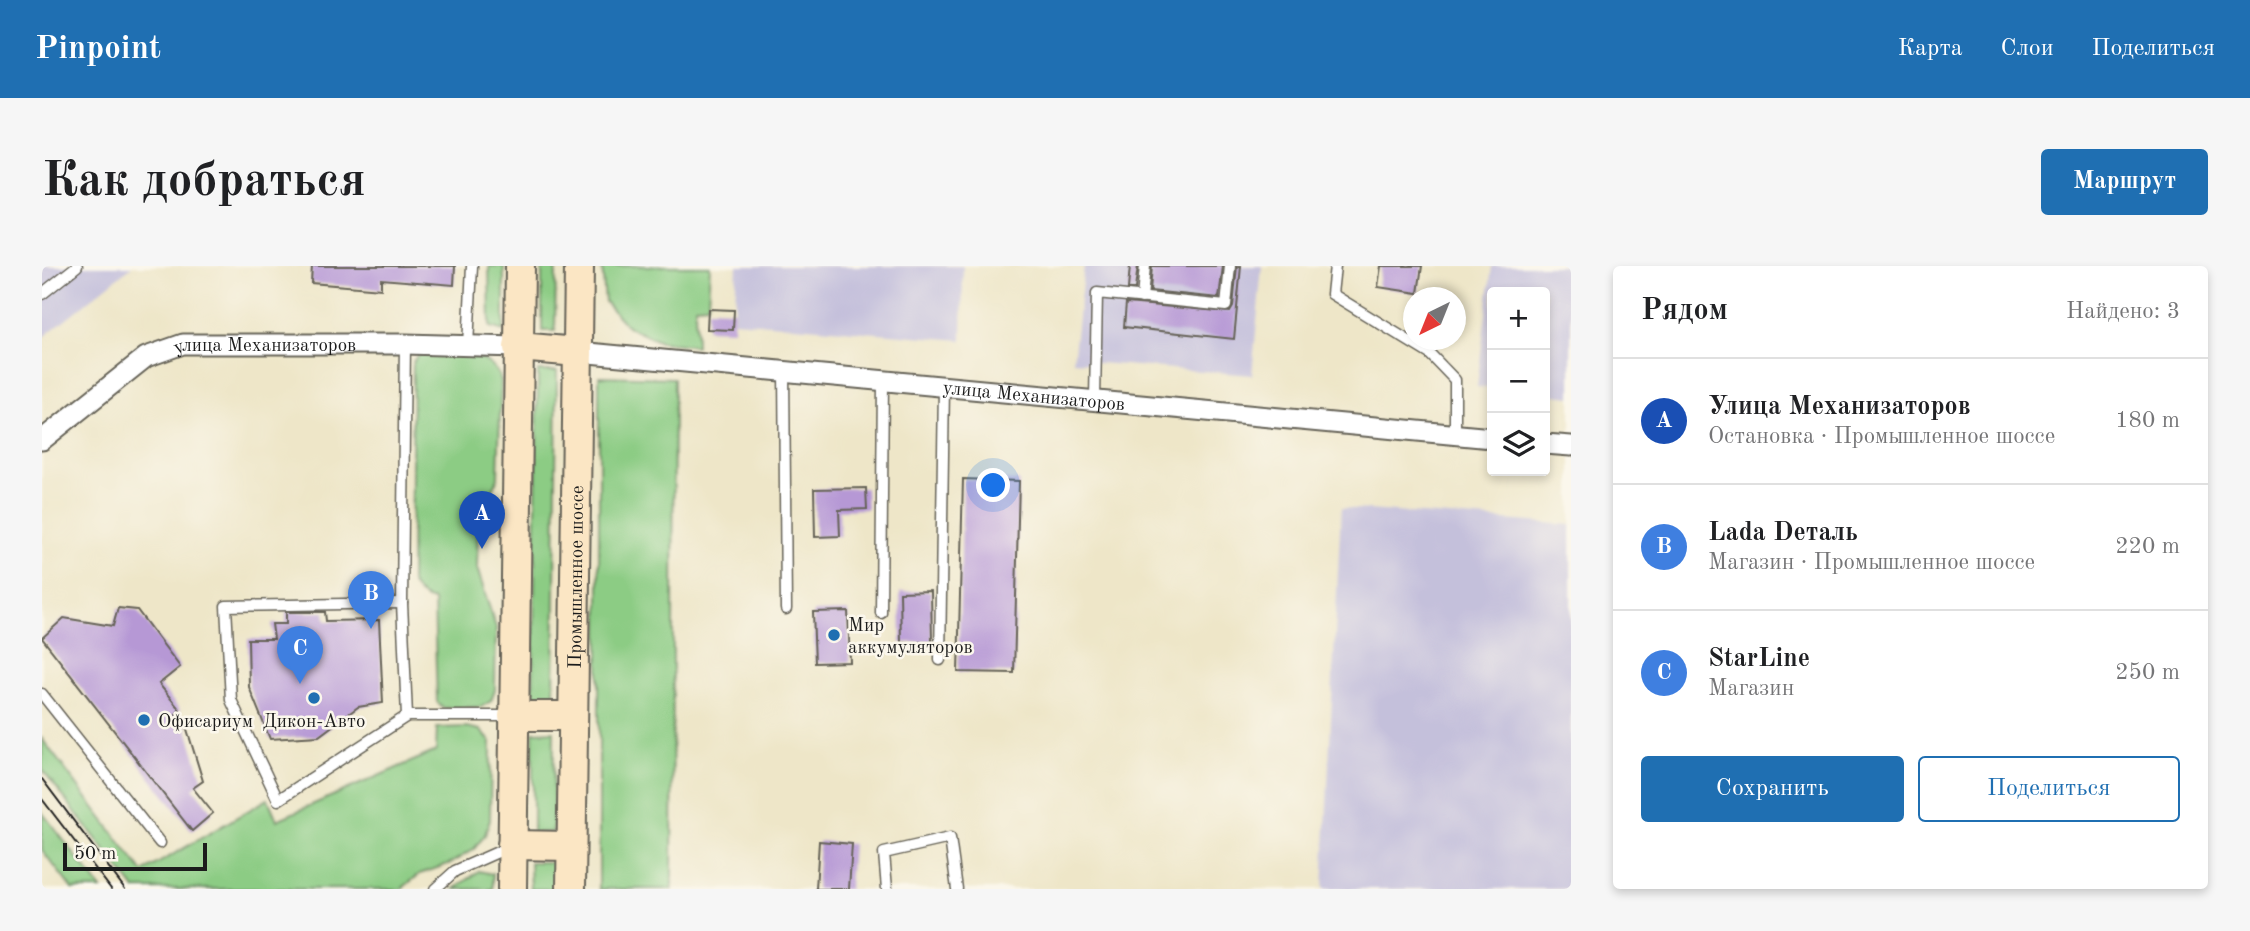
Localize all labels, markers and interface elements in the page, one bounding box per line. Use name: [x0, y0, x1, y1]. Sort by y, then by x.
text: Pinpoint: [35, 33, 161, 66]
text: Карта: [1898, 37, 1963, 61]
text: Слои: [2001, 37, 2054, 61]
text: Поделиться: [2092, 37, 2215, 61]
button: Маршрут: [2041, 149, 2208, 215]
text: Как добраться: [42, 158, 366, 207]
north arrow: [1403, 287, 1466, 350]
map controls: [1487, 287, 1550, 476]
button: +: [1487, 287, 1550, 350]
text: Рядом: [1641, 296, 1728, 326]
text: Найдено: 3: [2066, 300, 2180, 323]
street label: улица Механизаторов: [171, 337, 356, 359]
button: −: [1487, 350, 1550, 413]
street label: улица Механизаторов: [942, 379, 1126, 415]
text: Улица Механизаторов: [1708, 394, 1971, 420]
text: A: [1655, 409, 1673, 432]
text: 180 m: [2115, 409, 2180, 432]
button: layers: [1487, 413, 1550, 476]
text: Остановка · Промышленное шоссе: [1708, 425, 2055, 448]
your location: [976, 468, 1010, 502]
street label: Промышленное шоссе: [567, 485, 588, 669]
pin: A: [459, 491, 505, 549]
text: Lada Dеталь: [1708, 520, 1858, 546]
text: B: [1656, 535, 1672, 558]
text: 220 m: [2115, 535, 2180, 558]
text: Магазин · Промышленное шоссе: [1708, 551, 2035, 574]
pin: B: [348, 571, 394, 629]
place label: Мир аккумуляторов: [848, 617, 973, 658]
pin: C: [277, 626, 323, 684]
marker: Мир аккумуляторов: [826, 627, 842, 643]
text: StarLine: [1708, 646, 1810, 672]
text: C: [1656, 661, 1672, 684]
text: 250 m: [2115, 661, 2180, 684]
text: Магазин: [1708, 677, 1794, 700]
marker: Дикон-Авто: [306, 690, 322, 706]
marker: Офисариум: [136, 712, 152, 728]
place label: Офисариум: [158, 713, 253, 732]
place label: Дикон-Авто: [263, 713, 365, 732]
button: Сохранить: [1641, 756, 1904, 822]
button: Поделиться: [1918, 756, 2180, 822]
scale bar: [63, 840, 206, 872]
text: 50 m: [74, 845, 116, 864]

